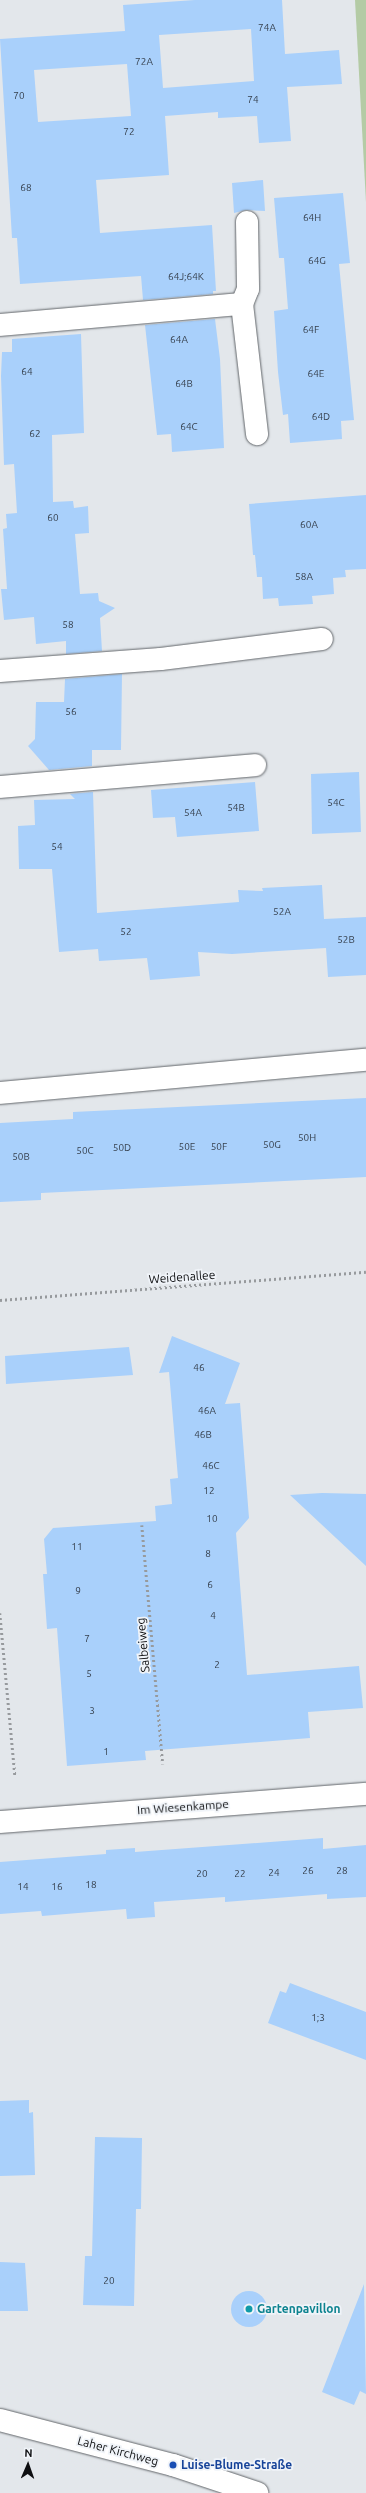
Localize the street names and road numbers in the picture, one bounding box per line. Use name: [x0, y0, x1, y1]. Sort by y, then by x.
street label: Weidenallee: [148, 1267, 216, 1287]
street label: Salbeiweg: [133, 1617, 153, 1673]
street label: Im Wiesenkampe: [137, 1797, 229, 1817]
street label: Laher Kirchweg: [76, 2433, 160, 2469]

